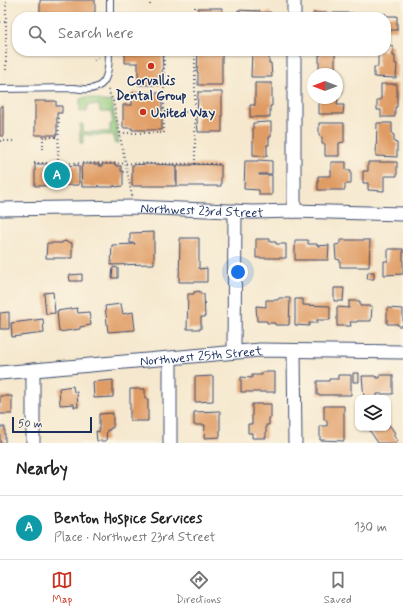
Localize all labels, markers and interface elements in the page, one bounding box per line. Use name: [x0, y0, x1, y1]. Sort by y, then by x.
search box: [12, 12, 391, 56]
icon: search: [26, 23, 48, 45]
text: Search here: [58, 24, 134, 44]
marker: Corvallis Dental Group: [146, 61, 156, 71]
north arrow: [307, 68, 343, 104]
place label: Corvallis Dental Group: [116, 73, 186, 105]
place label: United Way: [151, 105, 216, 122]
marker: United Way: [138, 107, 148, 117]
pin: A: [44, 160, 70, 190]
street label: Northwest 23rd Street: [140, 200, 264, 222]
your location: [228, 262, 248, 282]
street label: Northwest 25th Street: [139, 343, 264, 371]
map controls: [355, 395, 391, 431]
button: layers: [355, 395, 391, 431]
scale bar: [12, 415, 92, 434]
text: 50 m: [18, 417, 43, 431]
text: Nearby: [16, 458, 68, 480]
text: Benton Hospice Services: [54, 509, 202, 529]
text: A: [25, 519, 33, 536]
text: 130 m: [354, 519, 387, 536]
text: Place · Northwest 23rd Street: [54, 529, 216, 546]
tab: Map: [51, 569, 73, 607]
tab: Directions: [176, 569, 221, 607]
tab: Saved: [324, 569, 352, 607]

